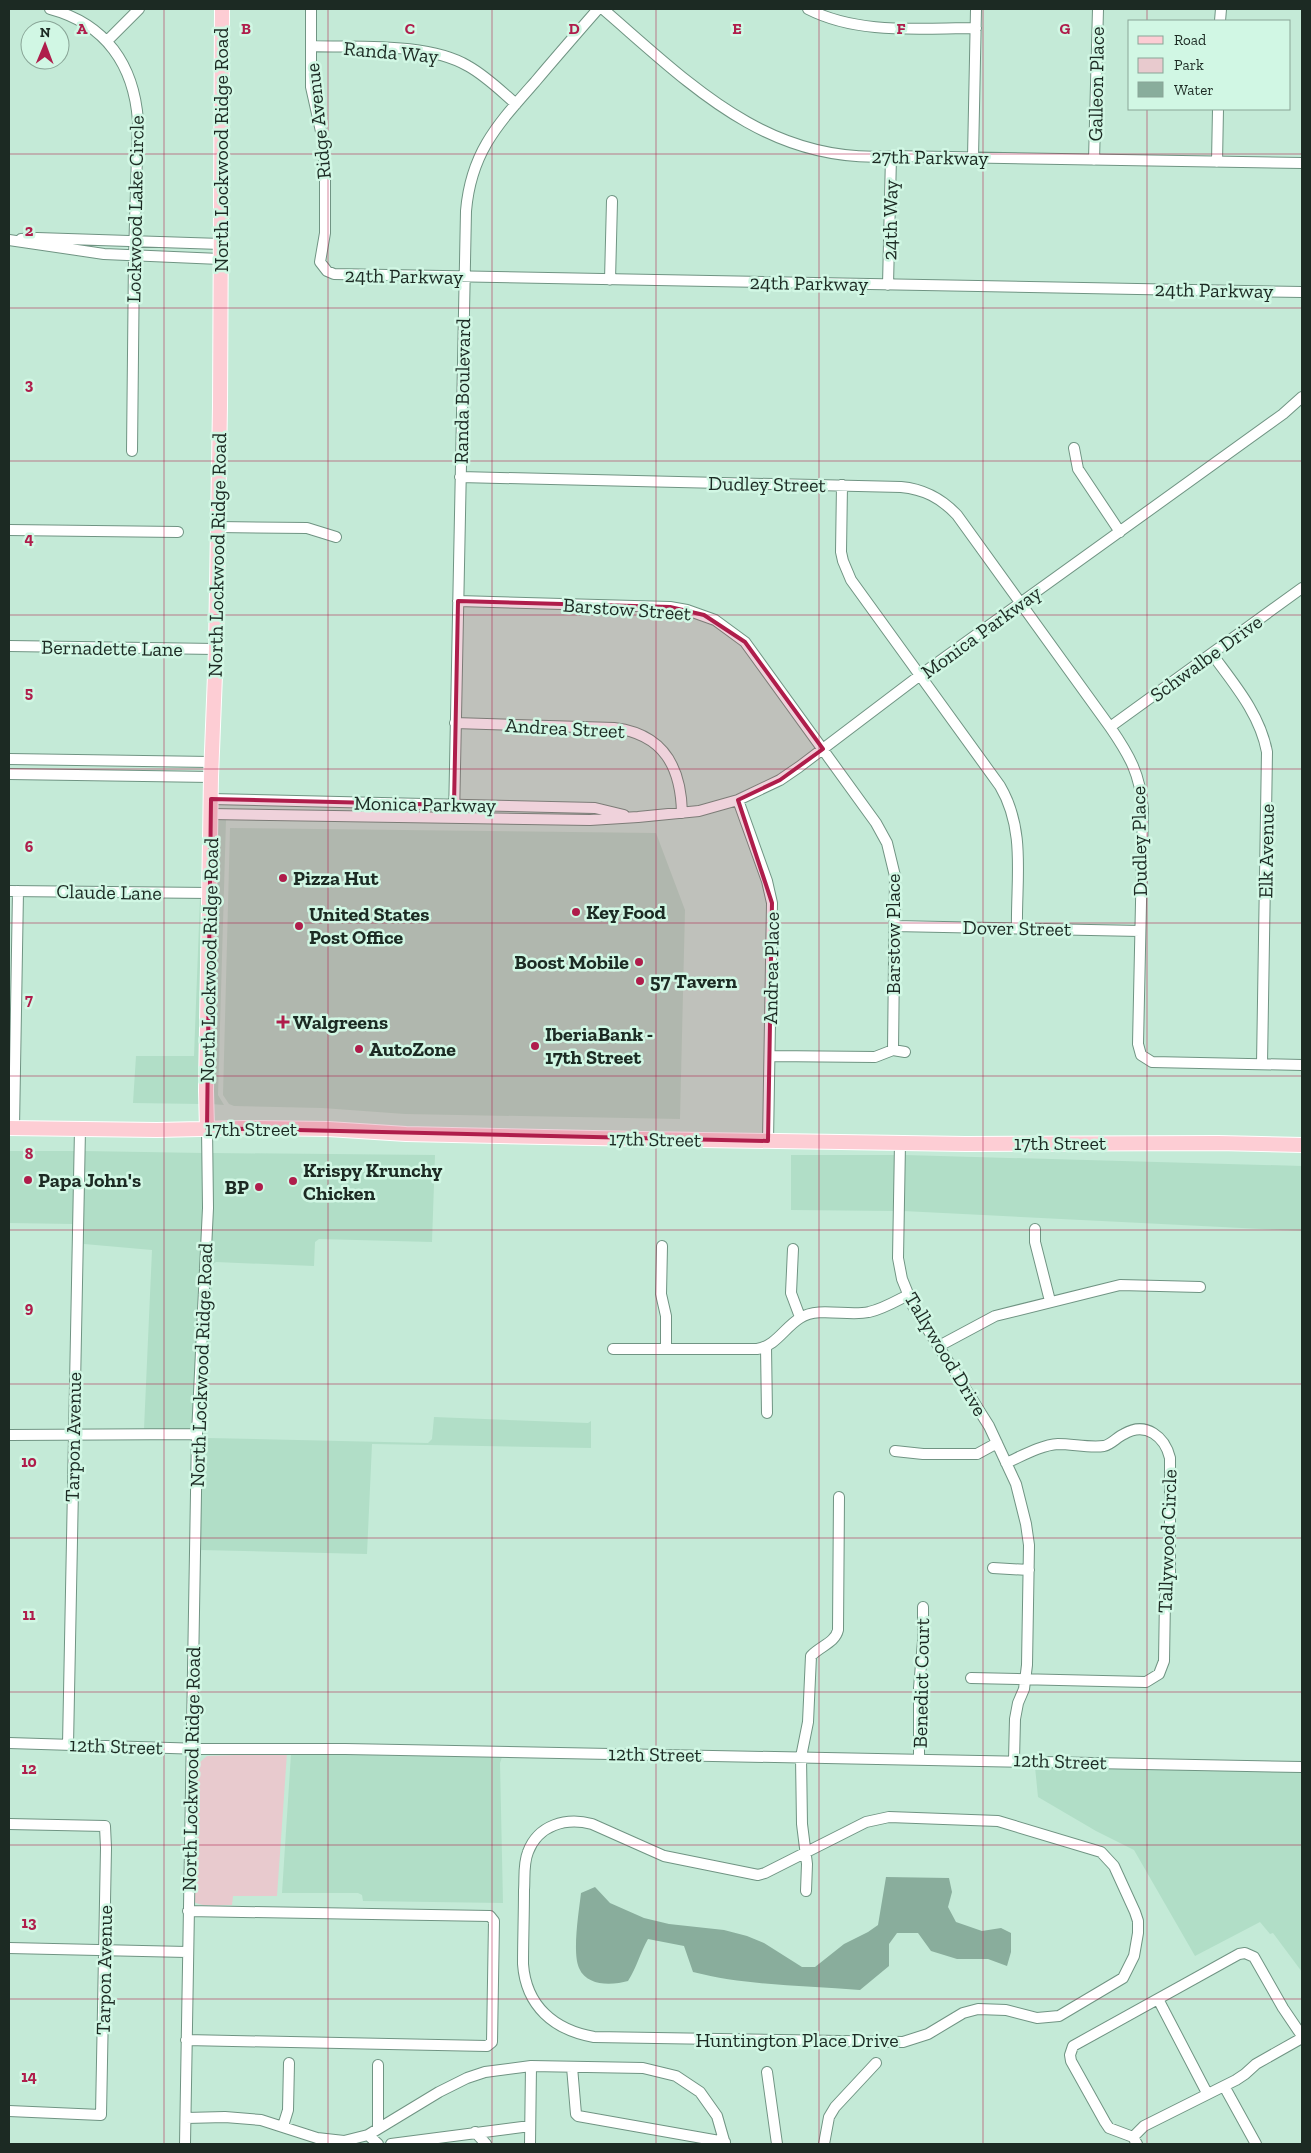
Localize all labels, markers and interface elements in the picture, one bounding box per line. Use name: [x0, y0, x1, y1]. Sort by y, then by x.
text: A: [77, 19, 88, 38]
text: B: [241, 19, 251, 38]
text: C: [405, 19, 415, 38]
text: D: [568, 19, 580, 38]
text: E: [732, 19, 742, 38]
text: F: [896, 19, 906, 38]
text: G: [1060, 19, 1071, 38]
north arrow: [20, 20, 70, 70]
legend: [1128, 20, 1291, 110]
text: N: [40, 24, 51, 41]
street label: Galleon Place: [1083, 26, 1109, 142]
street label: North Lockwood Ridge Road: [209, 28, 233, 272]
text: Road: [1174, 31, 1207, 49]
street label: Randa Way: [343, 36, 440, 68]
text: Park: [1174, 56, 1204, 74]
street label: Ridge Avenue: [300, 62, 336, 180]
text: Water: [1174, 81, 1214, 99]
street label: Lockwood Lake Circle: [121, 115, 149, 303]
street label: 27th Parkway: [871, 144, 990, 170]
street label: 24th Way: [877, 179, 903, 261]
text: 2: [25, 221, 34, 240]
street label: 24th Parkway: [345, 263, 464, 289]
street label: 24th Parkway: [750, 270, 869, 296]
street label: 24th Parkway: [1155, 277, 1274, 303]
street label: Randa Boulevard: [449, 318, 475, 464]
text: 3: [25, 375, 34, 394]
street label: North Lockwood Ridge Road: [203, 432, 231, 678]
street label: Dudley Street: [708, 471, 827, 497]
text: 4: [24, 529, 34, 548]
street label: Monica Parkway: [916, 580, 1046, 684]
street label: Barstow Street: [562, 593, 692, 625]
street label: Schwalbe Drive: [1145, 609, 1267, 707]
street label: Bernadette Lane: [41, 635, 183, 661]
text: 5: [25, 683, 33, 702]
street label: Andrea Street: [504, 713, 626, 743]
street label: Dudley Place: [1126, 786, 1152, 896]
street label: Monica Parkway: [354, 791, 497, 817]
street label: Elk Avenue: [1253, 803, 1279, 899]
text: 6: [25, 837, 34, 856]
street label: North Lockwood Ridge Road: [195, 837, 223, 1083]
place label: Pizza Hut: [293, 866, 379, 890]
marker: Pizza Hut: [277, 872, 289, 884]
street label: Barstow Place: [881, 874, 905, 994]
street label: Claude Lane: [56, 879, 162, 905]
place label: Key Food: [586, 900, 666, 924]
place label: United States Post Office: [309, 902, 429, 949]
marker: Key Food: [570, 906, 582, 918]
street label: Andrea Place: [758, 912, 784, 1024]
street label: Dover Street: [962, 915, 1072, 941]
marker: United States Post Office: [293, 920, 305, 932]
place label: Boost Mobile: [514, 950, 629, 974]
marker: Boost Mobile: [633, 956, 645, 968]
place label: 57 Tavern: [650, 969, 737, 993]
marker: 57 Tavern: [634, 975, 646, 987]
text: 7: [25, 990, 33, 1009]
place label: Walgreens: [293, 1010, 388, 1034]
marker: Walgreens: [277, 1016, 289, 1028]
place label: IberiaBank - 17th Street: [545, 1022, 653, 1069]
place label: AutoZone: [369, 1037, 456, 1061]
marker: IberiaBank - 17th Street: [529, 1040, 541, 1052]
marker: AutoZone: [353, 1043, 365, 1055]
street label: 17th Street: [205, 1117, 298, 1141]
street label: 17th Street: [609, 1126, 702, 1152]
street label: 17th Street: [1014, 1131, 1107, 1155]
text: 8: [25, 1144, 34, 1163]
place label: Krispy Krunchy Chicken: [303, 1158, 443, 1205]
place label: Papa John's: [38, 1168, 141, 1192]
marker: Papa John's: [22, 1174, 34, 1186]
place label: BP: [225, 1175, 249, 1199]
marker: Krispy Krunchy Chicken: [287, 1175, 299, 1187]
marker: BP: [253, 1181, 265, 1193]
street label: North Lockwood Ridge Road: [185, 1242, 217, 1488]
street label: Tallywood Drive: [900, 1288, 992, 1420]
text: 9: [25, 1298, 34, 1317]
street label: Tarpon Avenue: [60, 1372, 86, 1502]
text: 10: [21, 1452, 37, 1471]
street label: Tallywood Circle: [1152, 1469, 1182, 1613]
text: 11: [23, 1605, 36, 1624]
street label: Benedict Court: [908, 1617, 934, 1748]
street label: North Lockwood Ridge Road: [177, 1646, 205, 1892]
street label: 12th Street: [69, 1732, 164, 1760]
street label: 12th Street: [608, 1741, 703, 1767]
street label: 12th Street: [1013, 1747, 1108, 1775]
text: 12: [21, 1759, 37, 1778]
street label: Tarpon Avenue: [91, 1905, 117, 2035]
text: 13: [22, 1913, 37, 1932]
street label: Huntington Place Drive: [695, 2028, 899, 2052]
text: 14: [21, 2067, 37, 2086]

